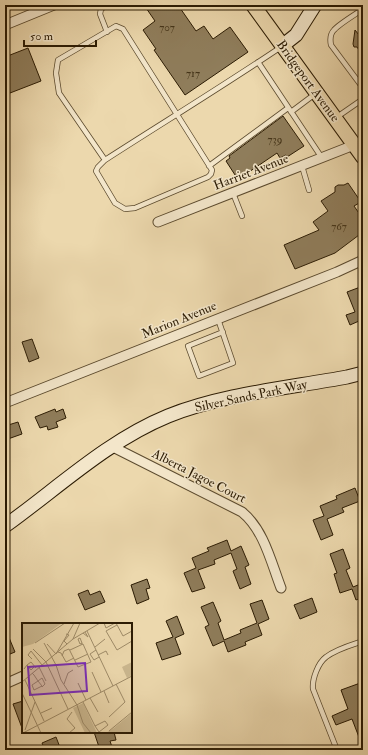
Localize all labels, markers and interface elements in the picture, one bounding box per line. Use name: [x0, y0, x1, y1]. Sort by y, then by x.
house number: 707: [159, 21, 175, 34]
scale bar: [24, 22, 96, 48]
text: 50 m: [30, 29, 54, 44]
street label: Bridgeport Avenue: [272, 37, 343, 126]
house number: 717: [186, 67, 200, 80]
house number: 739: [268, 133, 282, 146]
street label: Harriet Avenue: [211, 150, 291, 194]
house number: 767: [331, 220, 347, 233]
street label: Marion Avenue: [139, 297, 219, 342]
street label: Silver Sands Park Way: [193, 376, 309, 417]
street label: Alberta Jagoe Court: [148, 445, 249, 507]
inset map: [22, 623, 132, 733]

